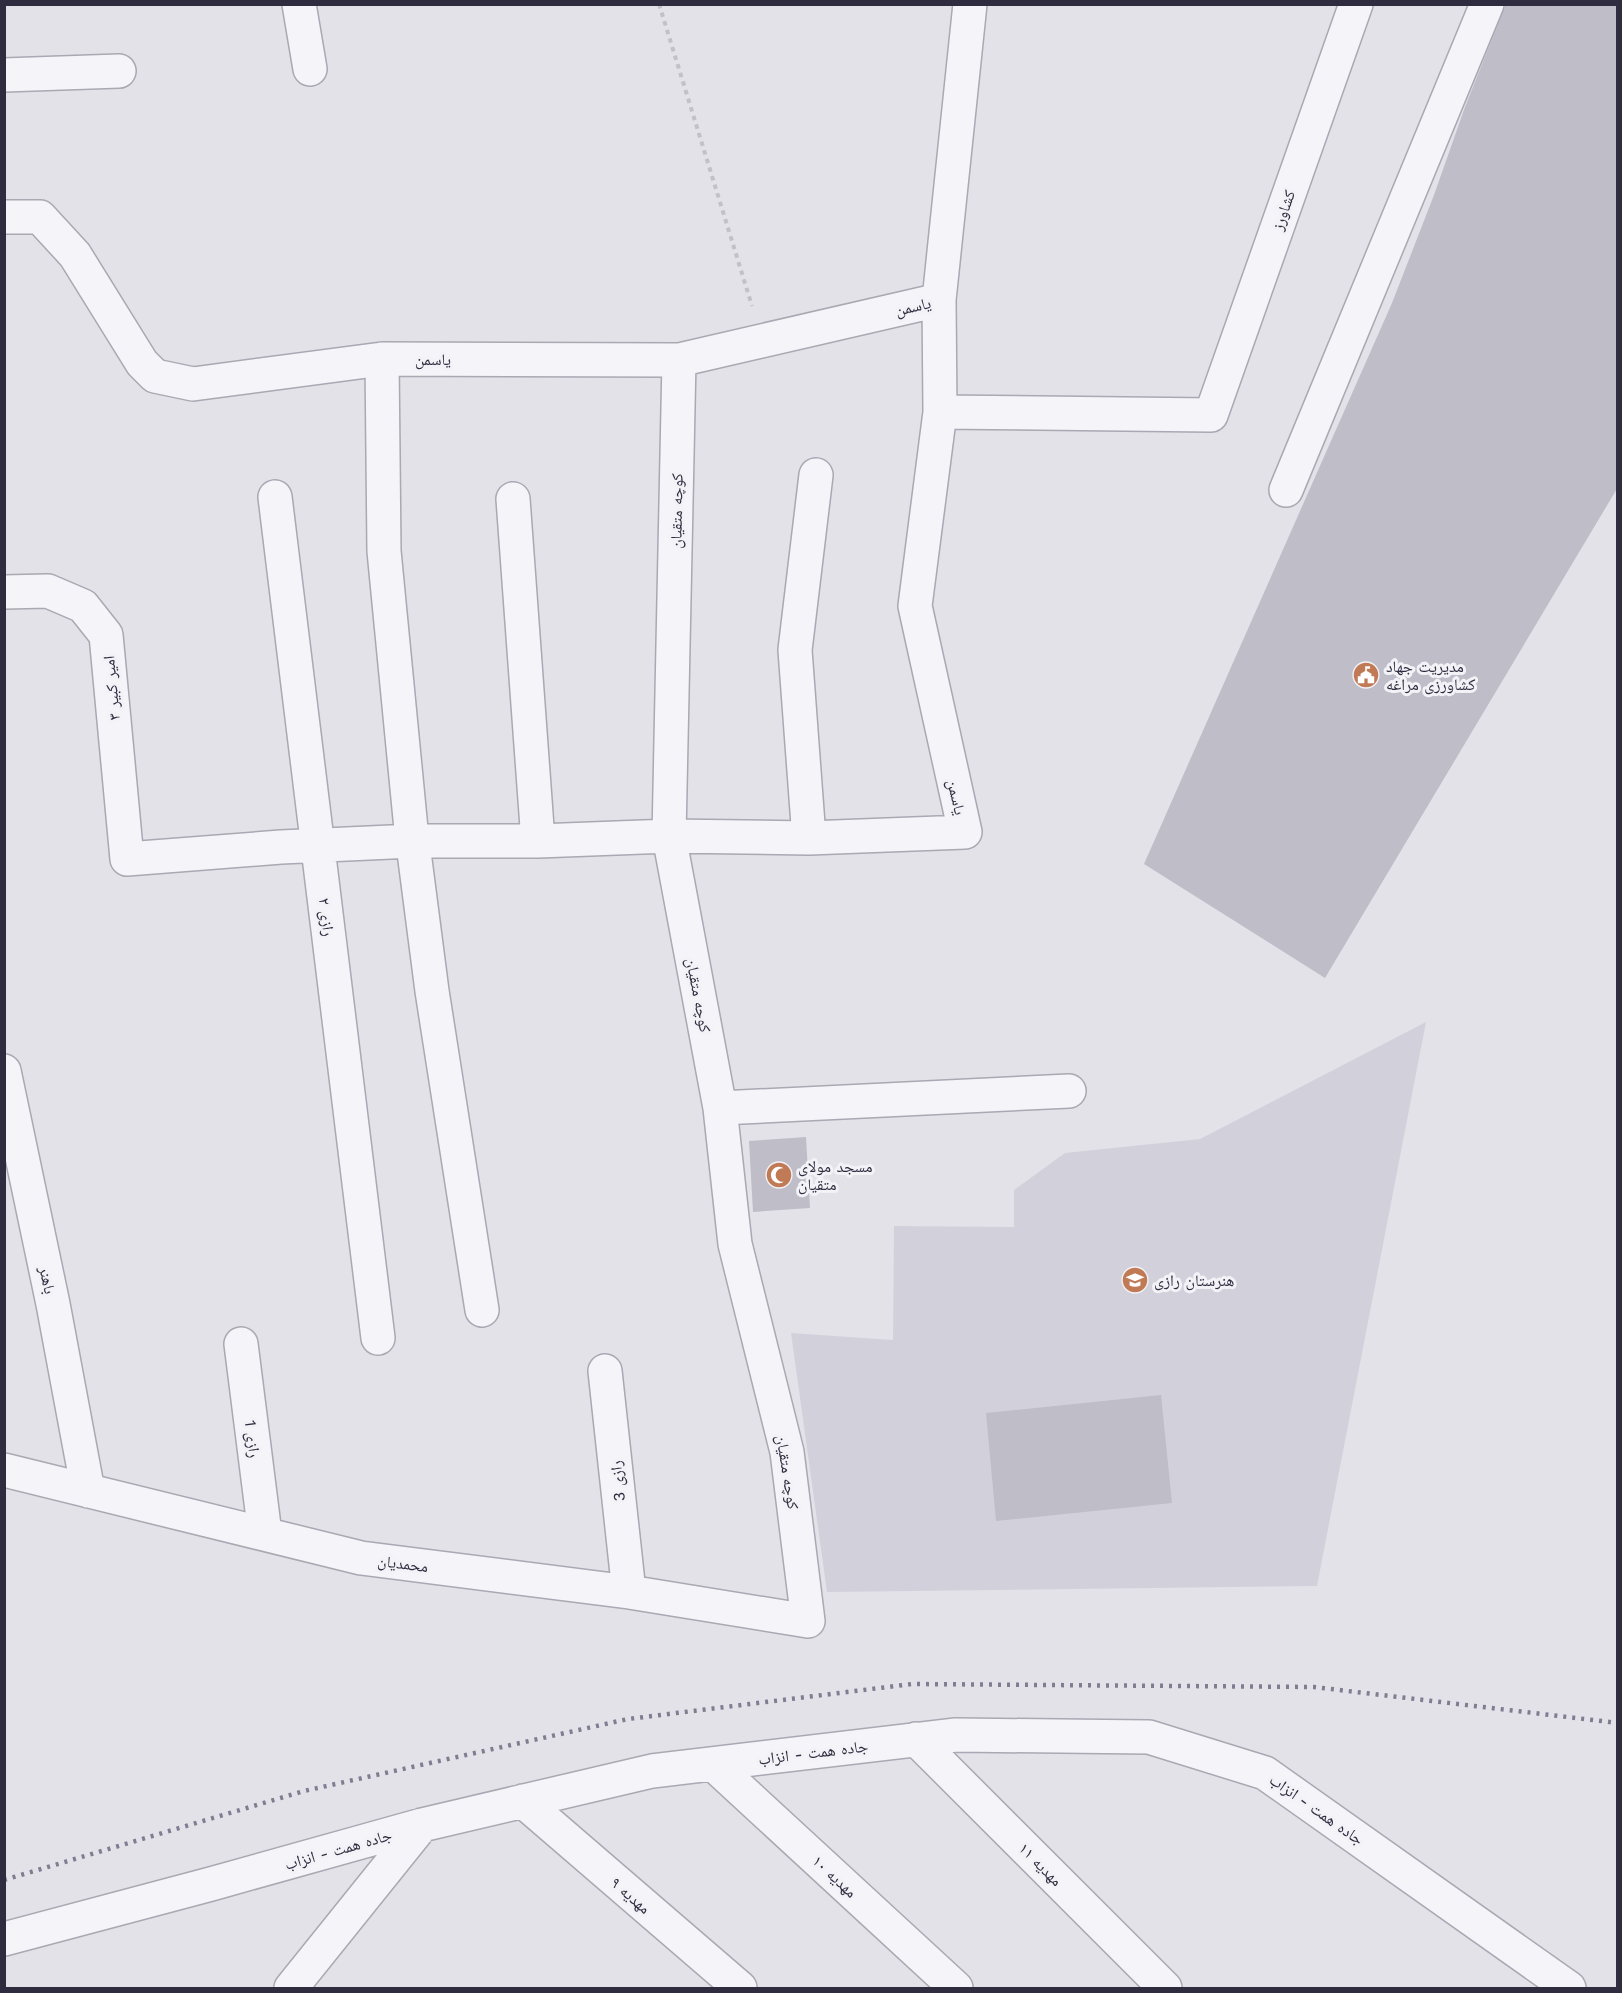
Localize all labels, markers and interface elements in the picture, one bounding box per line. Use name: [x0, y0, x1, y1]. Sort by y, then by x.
street label: کشاورز: [1267, 187, 1299, 234]
street label: یاسمن: [893, 293, 933, 321]
street label: یاسمن: [415, 350, 451, 370]
street label: کوچه متقیان: [666, 473, 688, 549]
street label: امیر کبیر ۳: [99, 655, 124, 721]
place label: مدیریت جهاد کشاورزی مراغه: [1386, 657, 1476, 695]
public building icon: مدیریت جهاد کشاورزی مراغه: [1351, 660, 1381, 690]
street label: یاسمن: [942, 777, 970, 817]
street label: رازی ۲: [314, 897, 338, 938]
street label: کوچه متقیان: [681, 956, 715, 1034]
place label: مسجد مولای متقیان: [798, 1157, 873, 1195]
mosque icon: مسجد مولای متقیان: [764, 1160, 794, 1190]
street label: باهنر: [35, 1264, 60, 1296]
school or university icon: هنرستان رازی: [1120, 1265, 1150, 1295]
place label: هنرستان رازی: [1154, 1271, 1234, 1291]
street label: رازی 1: [240, 1419, 264, 1459]
street label: کوچه متقیان: [771, 1433, 803, 1511]
street label: رازی 3: [606, 1460, 630, 1502]
street label: محمدیان: [376, 1551, 429, 1577]
street label: جاده همت - انزاب: [757, 1736, 869, 1769]
street label: جاده همت - انزاب: [1266, 1770, 1367, 1849]
street label: جاده همت - انزاب: [282, 1825, 394, 1874]
street label: مهدیه ۱۱: [1015, 1839, 1066, 1890]
street label: مهدیه ۱۰: [809, 1851, 861, 1902]
street label: مهدیه ۹: [607, 1873, 654, 1918]

